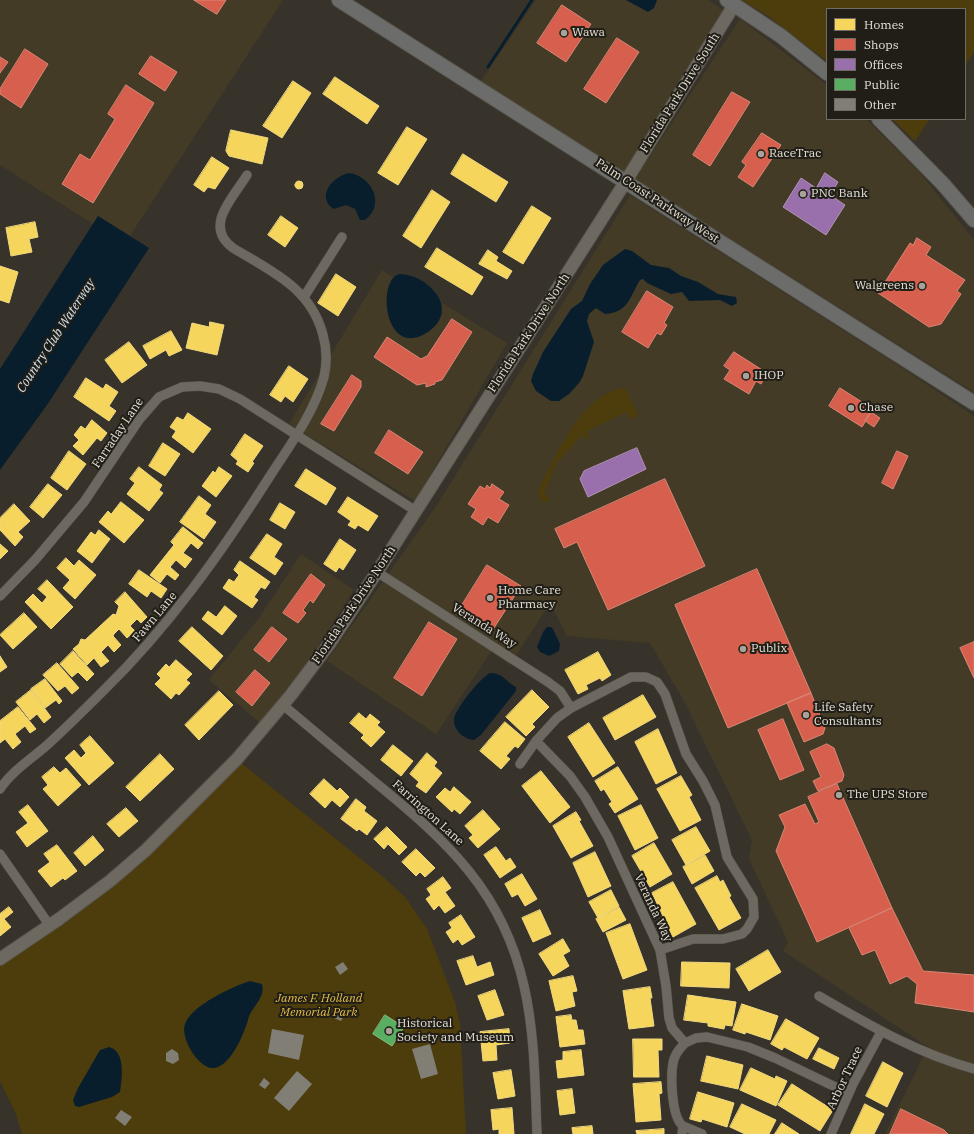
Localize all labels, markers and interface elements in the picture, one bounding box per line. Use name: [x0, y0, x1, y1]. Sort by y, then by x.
legend: [826, 8, 966, 120]
text: Homes: [864, 17, 904, 32]
place label: Wawa: [572, 26, 605, 40]
marker: Wawa: [559, 28, 569, 38]
street label: Florida Park Drive South: [637, 30, 723, 156]
text: Shops: [864, 37, 899, 52]
text: Offices: [864, 57, 903, 72]
text: Public: [864, 77, 900, 92]
text: Other: [864, 97, 896, 112]
place label: RaceTrac: [769, 147, 821, 161]
marker: RaceTrac: [756, 149, 766, 159]
street label: Palm Coast Parkway West: [593, 156, 721, 246]
place label: PNC Bank: [811, 187, 868, 201]
marker: PNC Bank: [798, 189, 808, 199]
street label: Florida Park Drive North: [485, 271, 573, 395]
water label: Country Club Waterway: [14, 276, 98, 396]
place label: Walgreens: [855, 279, 914, 293]
marker: Walgreens: [917, 281, 927, 291]
place label: IHOP: [754, 369, 784, 383]
marker: IHOP: [741, 371, 751, 381]
street label: Farraday Lane: [89, 395, 147, 471]
place label: Chase: [859, 401, 893, 415]
marker: Chase: [846, 403, 856, 413]
street label: Florida Park Drive North: [309, 543, 399, 667]
place label: Home Care Pharmacy: [498, 584, 561, 612]
street label: Fawn Lane: [130, 589, 180, 645]
marker: Home Care Pharmacy: [485, 593, 495, 603]
street label: Veranda Way: [449, 600, 519, 652]
place label: Publix: [751, 642, 787, 656]
marker: Publix: [738, 644, 748, 654]
place label: Life Safety Consultants: [814, 701, 882, 729]
marker: Life Safety Consultants: [801, 710, 811, 720]
street label: Farrington Lane: [389, 777, 467, 849]
place label: The UPS Store: [847, 788, 927, 802]
marker: The UPS Store: [834, 790, 844, 800]
street label: Veranda Way: [631, 872, 675, 944]
park label: James F. Holland Memorial Park: [276, 992, 362, 1020]
place label: Historical Society and Museum: [397, 1017, 514, 1045]
marker: Historical Society and Museum: [384, 1026, 394, 1036]
street label: Arbor Trace: [824, 1044, 866, 1112]

